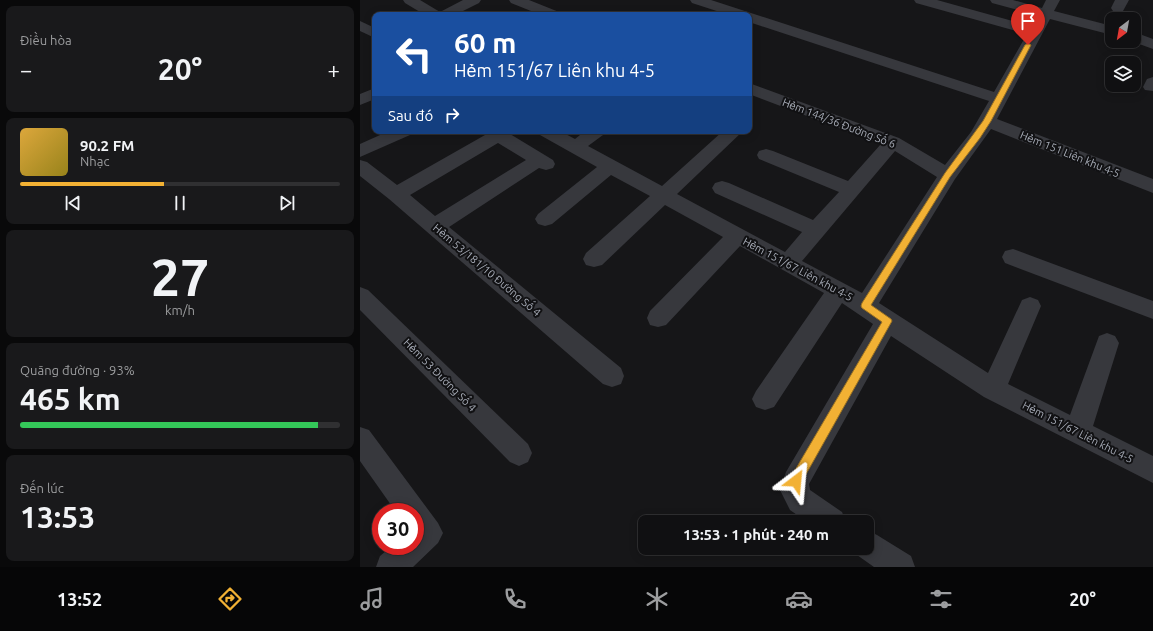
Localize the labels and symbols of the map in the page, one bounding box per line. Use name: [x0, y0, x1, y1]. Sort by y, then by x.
pin: [1011, 4, 1045, 45]
north arrow: [1105, 12, 1141, 48]
street label: Hẻm 144/36 Đường Số 6: [781, 94, 898, 150]
street label: Hẻm 151 Liên khu 4-5: [1018, 129, 1122, 179]
street label: Hẻm 53/181/10 Đường Số 4: [431, 220, 544, 319]
street label: Hẻm 151/67 Liên khu 4-5: [741, 235, 855, 303]
street label: Hẻm 53 Đường Số 4: [401, 335, 480, 414]
street label: Hẻm 151/67 Liên khu 4-5: [1021, 399, 1135, 465]
position arrow: [775, 460, 817, 502]
speed limit sign: 30: [372, 503, 424, 555]

